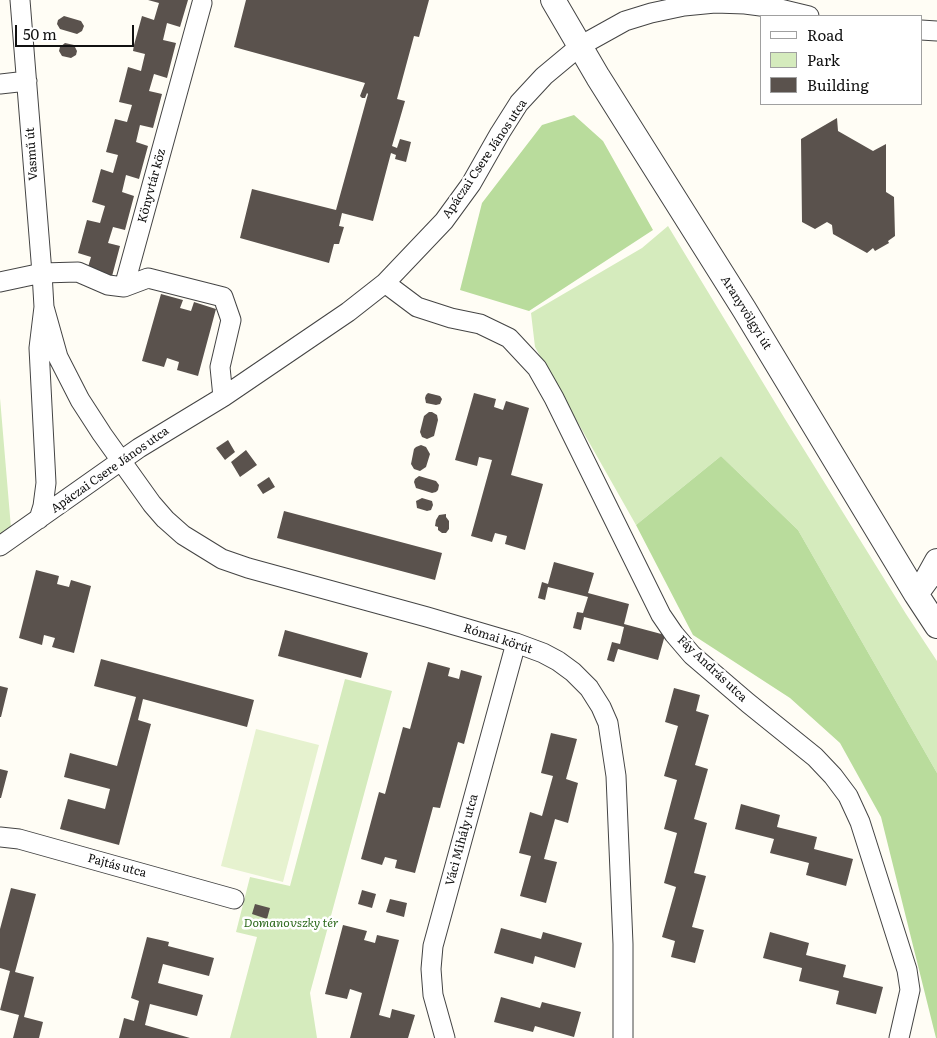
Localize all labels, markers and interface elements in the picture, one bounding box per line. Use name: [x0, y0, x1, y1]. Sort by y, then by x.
scale bar: [18, 15, 136, 47]
legend: [760, 15, 922, 105]
text: 50 m: [23, 22, 57, 45]
text: Road: [807, 23, 843, 46]
text: Park: [807, 48, 840, 71]
text: Building: [807, 73, 869, 96]
street label: Apáczai Csere János utca: [440, 97, 530, 221]
street label: Vasmű út: [23, 127, 41, 181]
street label: Könyvtár köz: [135, 147, 169, 225]
street label: Aranyvölgyi út: [717, 273, 775, 353]
street label: Apáczai Csere János utca: [48, 424, 172, 516]
street label: Római körút: [462, 621, 534, 657]
street label: Fáy András utca: [674, 633, 750, 705]
street label: Váci Mihály utca: [443, 792, 481, 888]
street label: Pajtás utca: [86, 851, 148, 881]
park label: Domanovszky tér: [244, 916, 338, 930]

